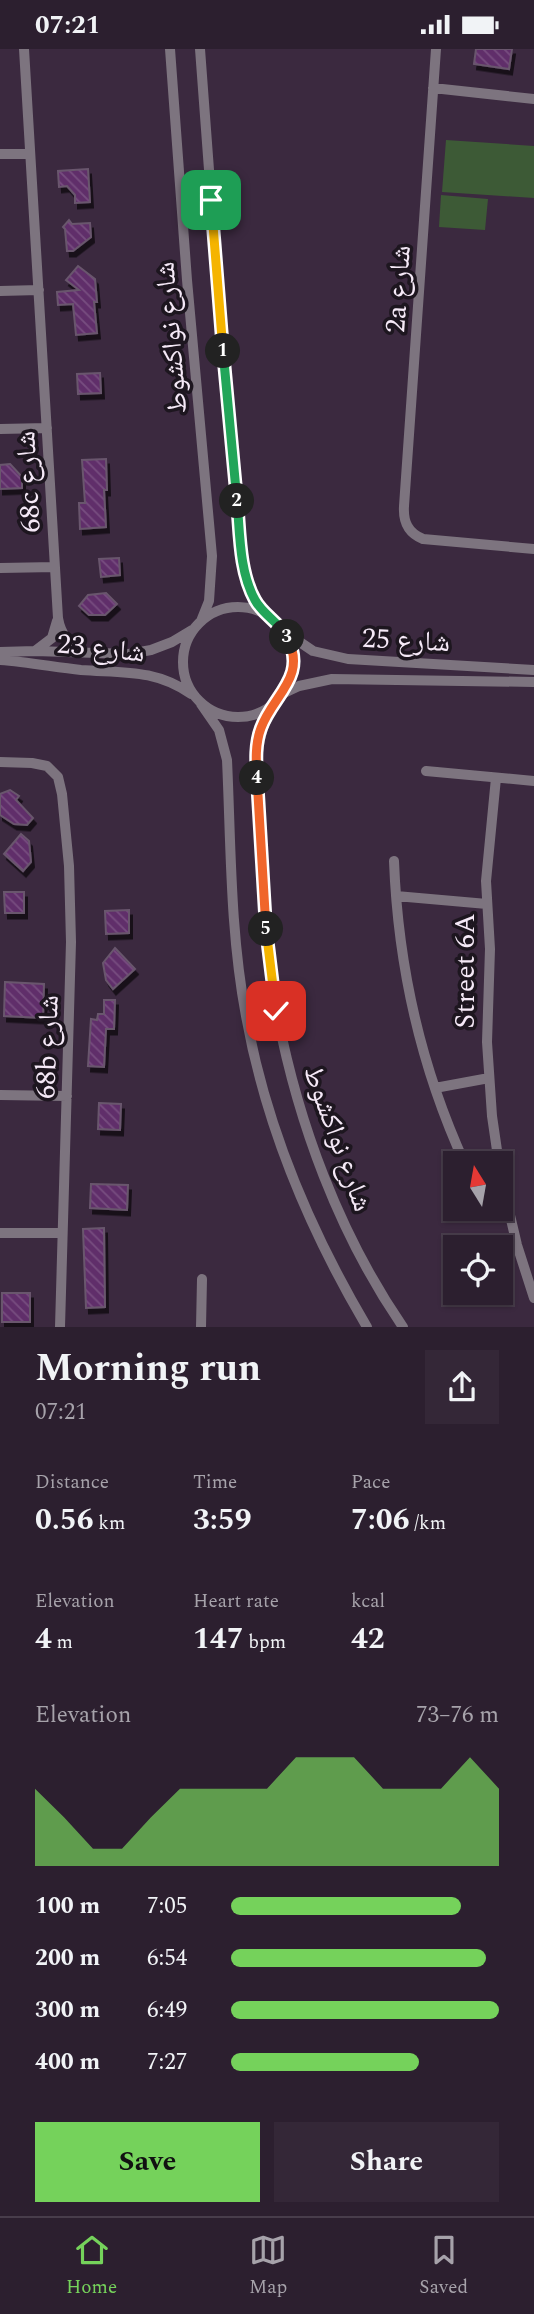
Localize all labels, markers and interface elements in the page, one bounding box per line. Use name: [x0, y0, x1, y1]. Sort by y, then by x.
text: 07:21: [35, 5, 100, 45]
pin: [181, 170, 241, 230]
icon: arrive: [192, 181, 230, 219]
street label: 2a شارع: [374, 244, 423, 334]
street label: شارع نواكشوط: [143, 260, 200, 416]
pin: 1: [206, 333, 241, 369]
text: 1: [217, 336, 228, 365]
street label: 68c شارع: [4, 430, 53, 534]
pin: 2: [219, 483, 254, 519]
text: 2: [231, 486, 242, 515]
street label: شارع 25: [361, 617, 451, 664]
pin: 3: [270, 619, 304, 655]
street label: شارع 23: [55, 622, 147, 674]
text: 3: [281, 622, 292, 651]
pin: 4: [240, 761, 274, 795]
text: 4: [251, 763, 262, 792]
pin: 5: [248, 911, 284, 947]
street label: Street 6A: [444, 913, 487, 1029]
text: 5: [260, 914, 271, 943]
pin: [246, 981, 306, 1041]
icon: check: [257, 992, 295, 1030]
street label: 68b شارع: [24, 994, 71, 1100]
street label: شارع نواكشوط: [291, 1059, 384, 1218]
north arrow: [443, 1151, 513, 1221]
map controls: [443, 1151, 513, 1305]
button: locate: [443, 1235, 513, 1305]
text: Morning run: [35, 1340, 261, 1398]
button: share: [425, 1350, 499, 1424]
text: 07:21: [35, 1395, 87, 1430]
text: Distance: [35, 1468, 109, 1497]
text: Time: [193, 1468, 237, 1497]
text: Pace: [351, 1468, 390, 1497]
text: 0.56: [35, 1497, 94, 1543]
text: 3:59: [193, 1497, 252, 1543]
text: 7:06: [351, 1497, 410, 1543]
text: km: [94, 1509, 125, 1538]
text: /km: [410, 1509, 446, 1538]
text: Elevation: [35, 1587, 115, 1616]
text: Heart rate: [193, 1587, 279, 1616]
text: kcal: [351, 1587, 385, 1616]
text: 4: [35, 1616, 52, 1662]
text: 147: [193, 1616, 244, 1662]
text: 42: [351, 1616, 385, 1662]
text: m: [52, 1628, 73, 1657]
text: bpm: [244, 1628, 286, 1657]
text: Elevation: [35, 1698, 131, 1733]
text: 73–76 m: [416, 1698, 499, 1733]
text: 100 m: [35, 1889, 100, 1924]
text: 7:05: [147, 1889, 187, 1924]
text: 200 m: [35, 1941, 100, 1976]
text: 6:54: [147, 1941, 187, 1976]
text: 300 m: [35, 1993, 100, 2028]
text: 6:49: [147, 1993, 187, 2028]
text: 400 m: [35, 2045, 100, 2080]
text: 7:27: [147, 2045, 187, 2080]
button: Save: [35, 2122, 260, 2202]
button: Share: [274, 2122, 499, 2202]
tab: Home: [66, 2231, 117, 2302]
tab: Map: [249, 2231, 287, 2302]
tab: Saved: [419, 2231, 468, 2302]

